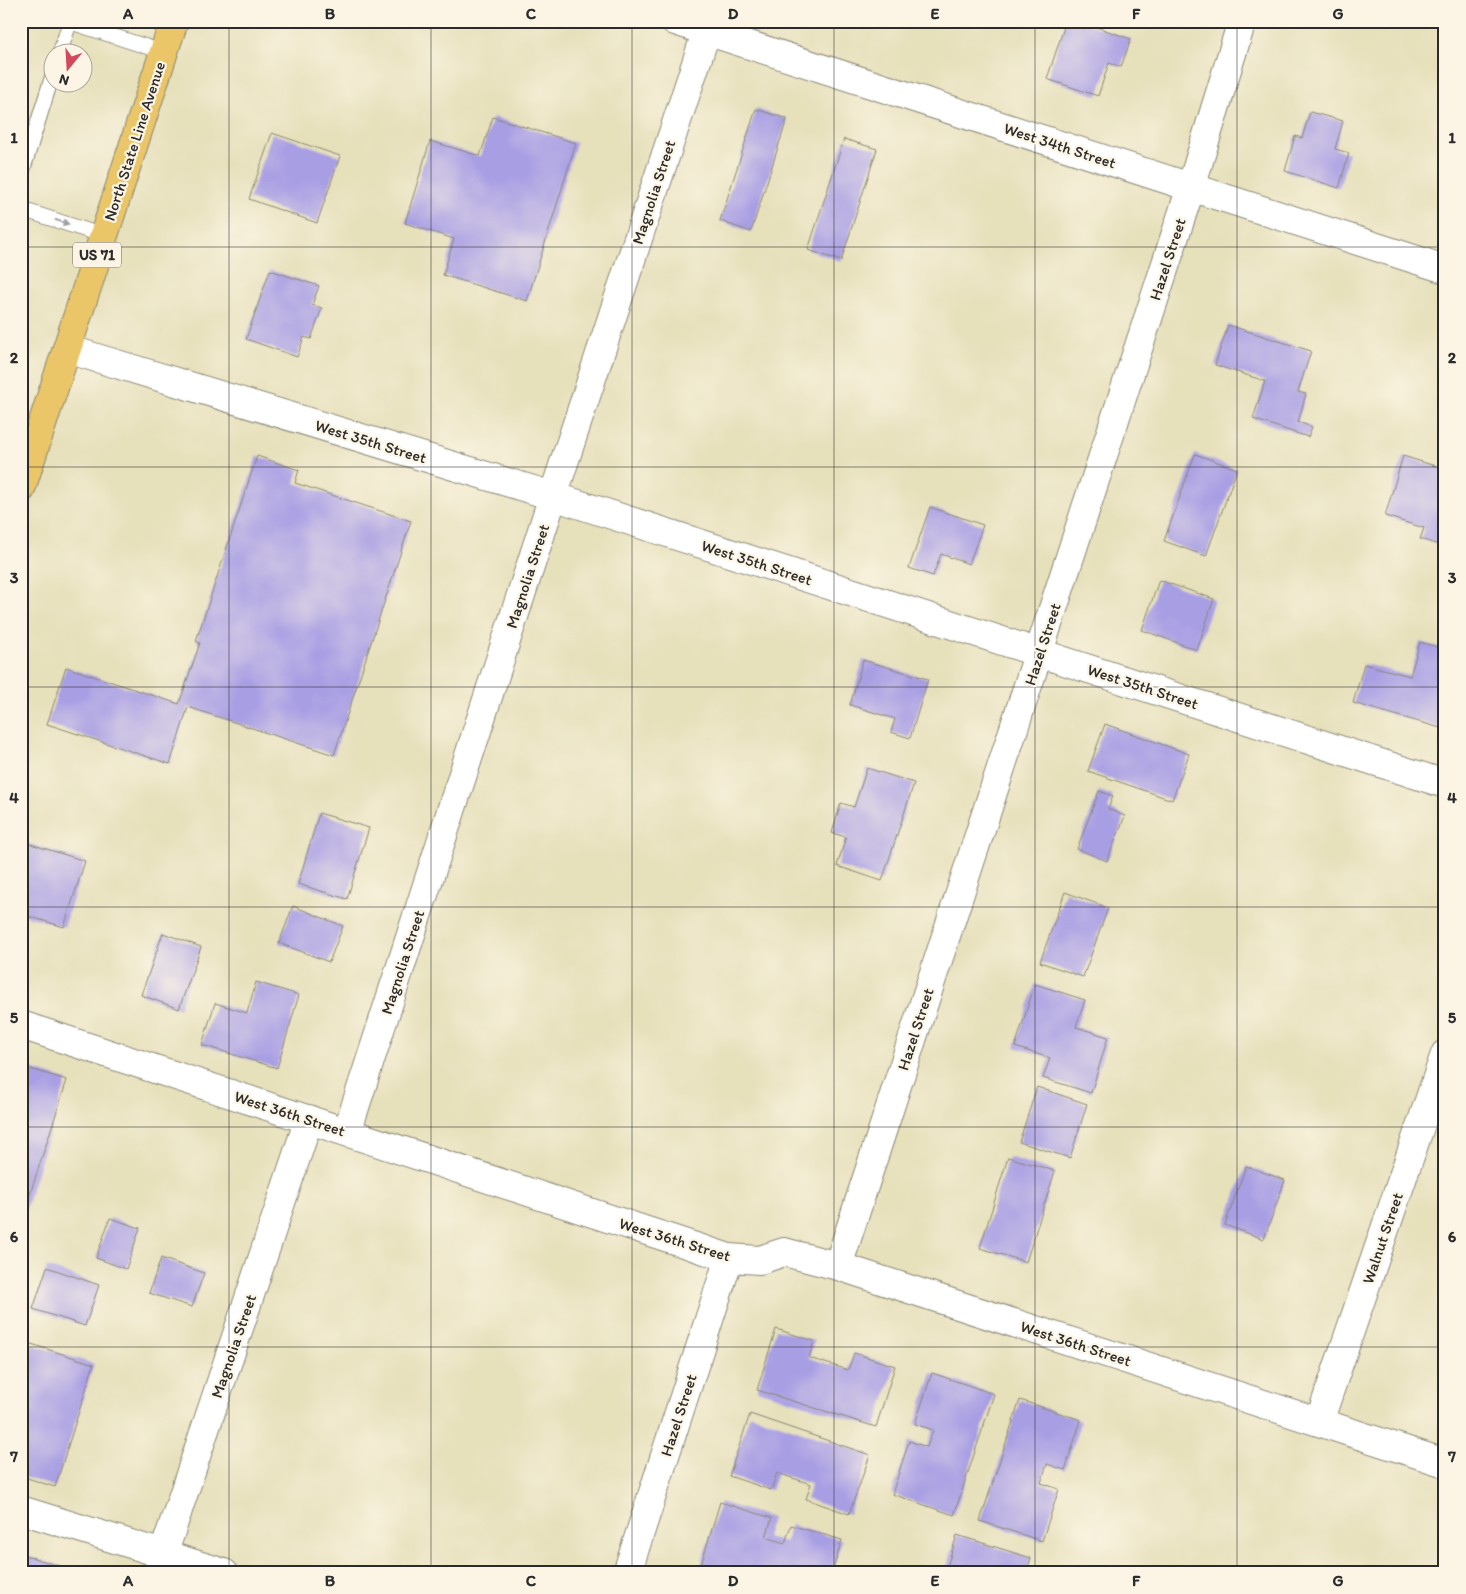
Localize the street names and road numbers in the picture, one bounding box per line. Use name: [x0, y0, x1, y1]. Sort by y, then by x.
street label: North State Line Avenue: [100, 59, 169, 223]
street label: West 34th Street: [1001, 118, 1118, 173]
street label: Magnolia Street: [628, 138, 679, 247]
street label: Hazel Street: [1145, 216, 1190, 303]
road number: US 71: [73, 242, 121, 268]
street label: West 35th Street: [313, 416, 429, 467]
street label: Magnolia Street: [502, 522, 553, 631]
street label: West 35th Street: [699, 536, 815, 589]
street label: Hazel Street: [1020, 601, 1065, 688]
street label: West 35th Street: [1085, 660, 1201, 713]
street label: Magnolia Street: [377, 908, 428, 1017]
street label: Hazel Street: [893, 986, 938, 1073]
street label: West 36th Street: [232, 1087, 348, 1140]
street label: Walnut Street: [1358, 1190, 1407, 1286]
street label: West 36th Street: [617, 1214, 733, 1265]
street label: Magnolia Street: [207, 1292, 260, 1401]
street label: West 36th Street: [1018, 1317, 1134, 1370]
street label: Hazel Street: [656, 1372, 701, 1459]

